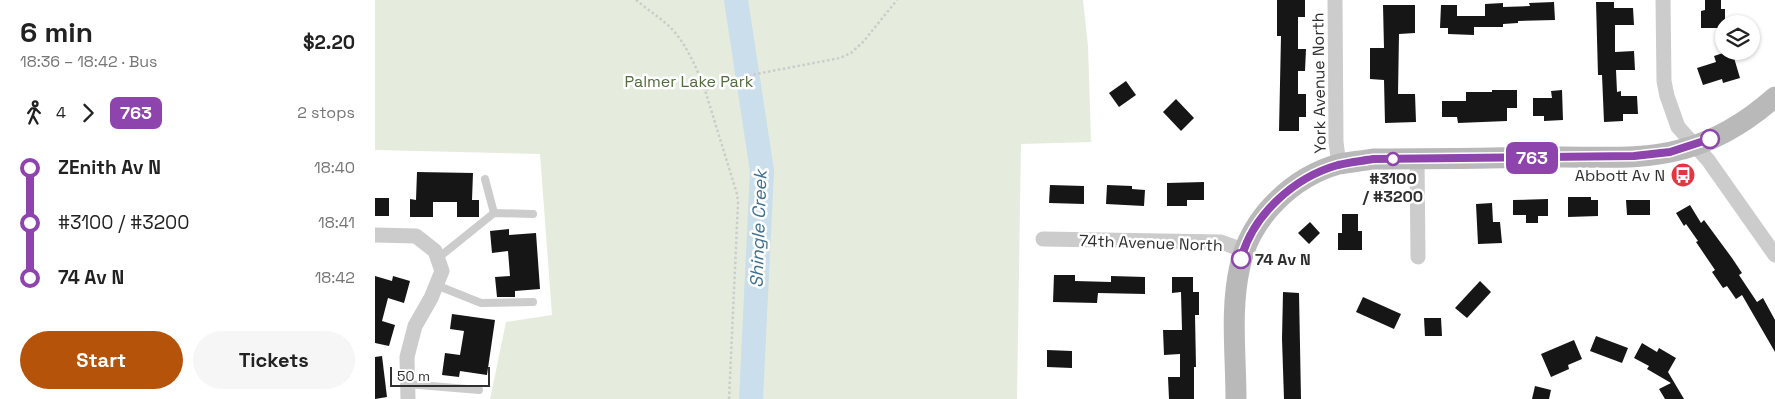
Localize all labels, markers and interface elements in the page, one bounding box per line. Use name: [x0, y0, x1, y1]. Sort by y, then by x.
street label: York Avenue North: [1307, 12, 1331, 154]
text: 6 min: [20, 14, 93, 50]
map controls: [1715, 15, 1760, 60]
button: layers: [1715, 15, 1760, 60]
text: $2.20: [303, 30, 355, 55]
text: 18:36 – 18:42 · Bus: [20, 51, 158, 72]
park label: Palmer Lake Park: [625, 71, 754, 92]
icon: walk: [20, 99, 48, 127]
icon: forward: [74, 99, 102, 127]
text: 763: [120, 101, 152, 124]
text: 4: [56, 102, 66, 123]
text: 2 stops: [297, 102, 355, 123]
unlabelled marker: [1700, 129, 1720, 149]
line badge: 763: [1503, 142, 1561, 174]
text: 763: [1516, 146, 1548, 169]
marker: #3100 / #3200: [1386, 152, 1400, 166]
text: ZEnith Av N: [58, 155, 161, 180]
text: 18:40: [314, 157, 355, 178]
bus stop icon: Abbott Av N: [1670, 162, 1696, 188]
place label: Abbott Av N: [1575, 165, 1665, 186]
water label: Shingle Creek: [744, 167, 772, 288]
place label: #3100 / #3200: [1362, 168, 1423, 207]
text: #3100 / #3200: [58, 210, 189, 235]
text: 18:41: [318, 212, 355, 233]
street label: 74th Avenue North: [1079, 230, 1223, 256]
marker: 74 Av N: [1231, 249, 1251, 269]
place label: 74 Av N: [1255, 249, 1311, 270]
text: 74 Av N: [58, 265, 124, 290]
text: 18:42: [315, 267, 355, 288]
button: Start: [20, 331, 183, 389]
button: Tickets: [193, 331, 355, 389]
scale bar: [390, 364, 490, 387]
text: 50 m: [397, 367, 430, 385]

